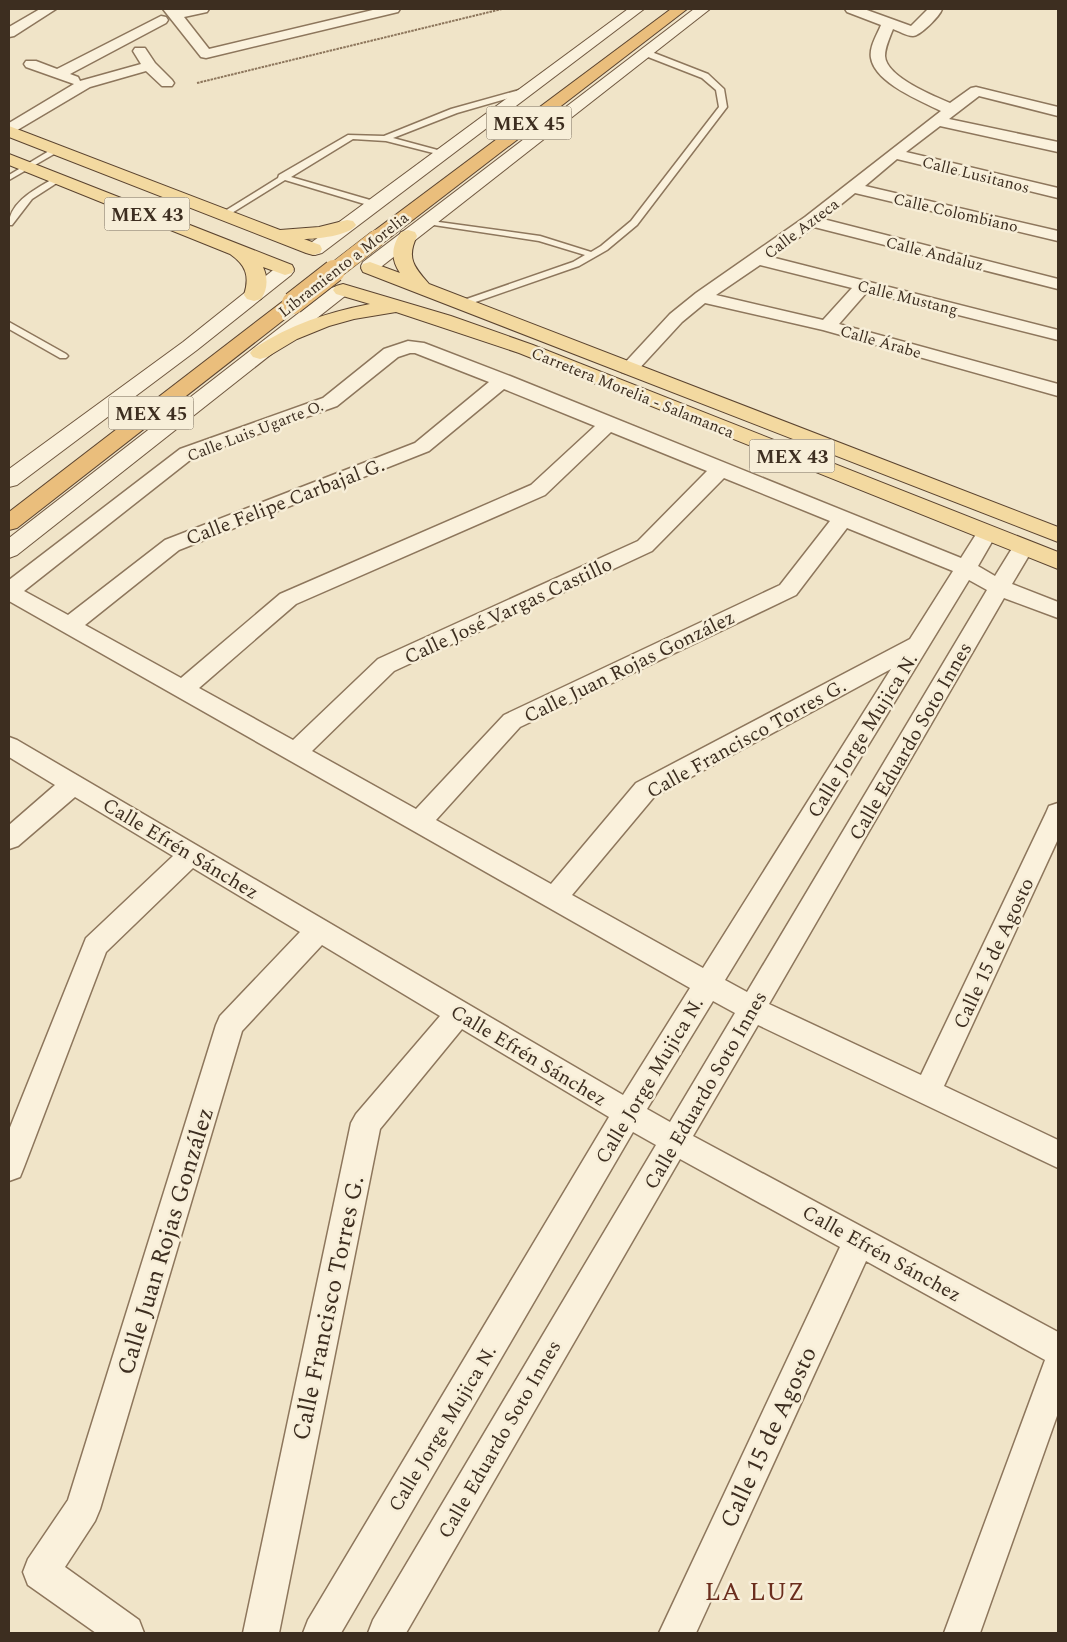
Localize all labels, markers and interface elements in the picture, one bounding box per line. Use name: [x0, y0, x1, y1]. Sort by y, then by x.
road number: MEX 45: [486, 106, 572, 140]
street label: Calle Lusitanos: [920, 150, 1032, 200]
street label: Calle Colombiano: [891, 187, 1021, 239]
street label: Calle Azteca: [759, 192, 844, 265]
road number: MEX 43: [104, 198, 190, 230]
street label: Libramiento a Morelia: [273, 206, 414, 323]
street label: Calle Andaluz: [883, 230, 986, 278]
street label: Calle Mustang: [855, 274, 961, 322]
street label: Calle Árabe: [837, 319, 924, 365]
street label: Carretera Morelia - Salamanca: [528, 341, 738, 445]
street label: Calle Luis Ugarte O.: [184, 394, 327, 468]
road number: MEX 45: [108, 396, 194, 429]
road number: MEX 43: [750, 440, 834, 472]
street label: Calle Felipe Carbajal G.: [182, 450, 389, 554]
street label: Calle José Vargas Castillo: [399, 549, 617, 672]
street label: Calle Juan Rojas González: [519, 603, 740, 731]
street label: Calle Eduardo Soto Innes: [842, 637, 980, 846]
street label: Calle Jorge Mujica N.: [800, 647, 926, 824]
street label: Calle Francisco Torres G.: [641, 671, 852, 806]
street label: Calle Efrén Sánchez: [97, 790, 264, 907]
street label: Calle 15 de Agosto: [946, 873, 1042, 1034]
street label: Calle Eduardo Soto Innes: [637, 986, 775, 1195]
street label: Calle Jorge Mujica N.: [588, 991, 712, 1170]
street label: Calle Efrén Sánchez: [445, 997, 612, 1114]
street label: Calle Juan Rojas González: [108, 1103, 224, 1380]
street label: Calle Francisco Torres G.: [283, 1173, 375, 1444]
street label: Calle Efrén Sánchez: [797, 1198, 967, 1310]
street label: Calle Eduardo Soto Innes: [431, 1335, 569, 1544]
street label: Calle Jorge Mujica N.: [381, 1339, 505, 1518]
street label: Calle 15 de Agosto: [711, 1341, 827, 1534]
district label: LA LUZ: [704, 1572, 806, 1612]

